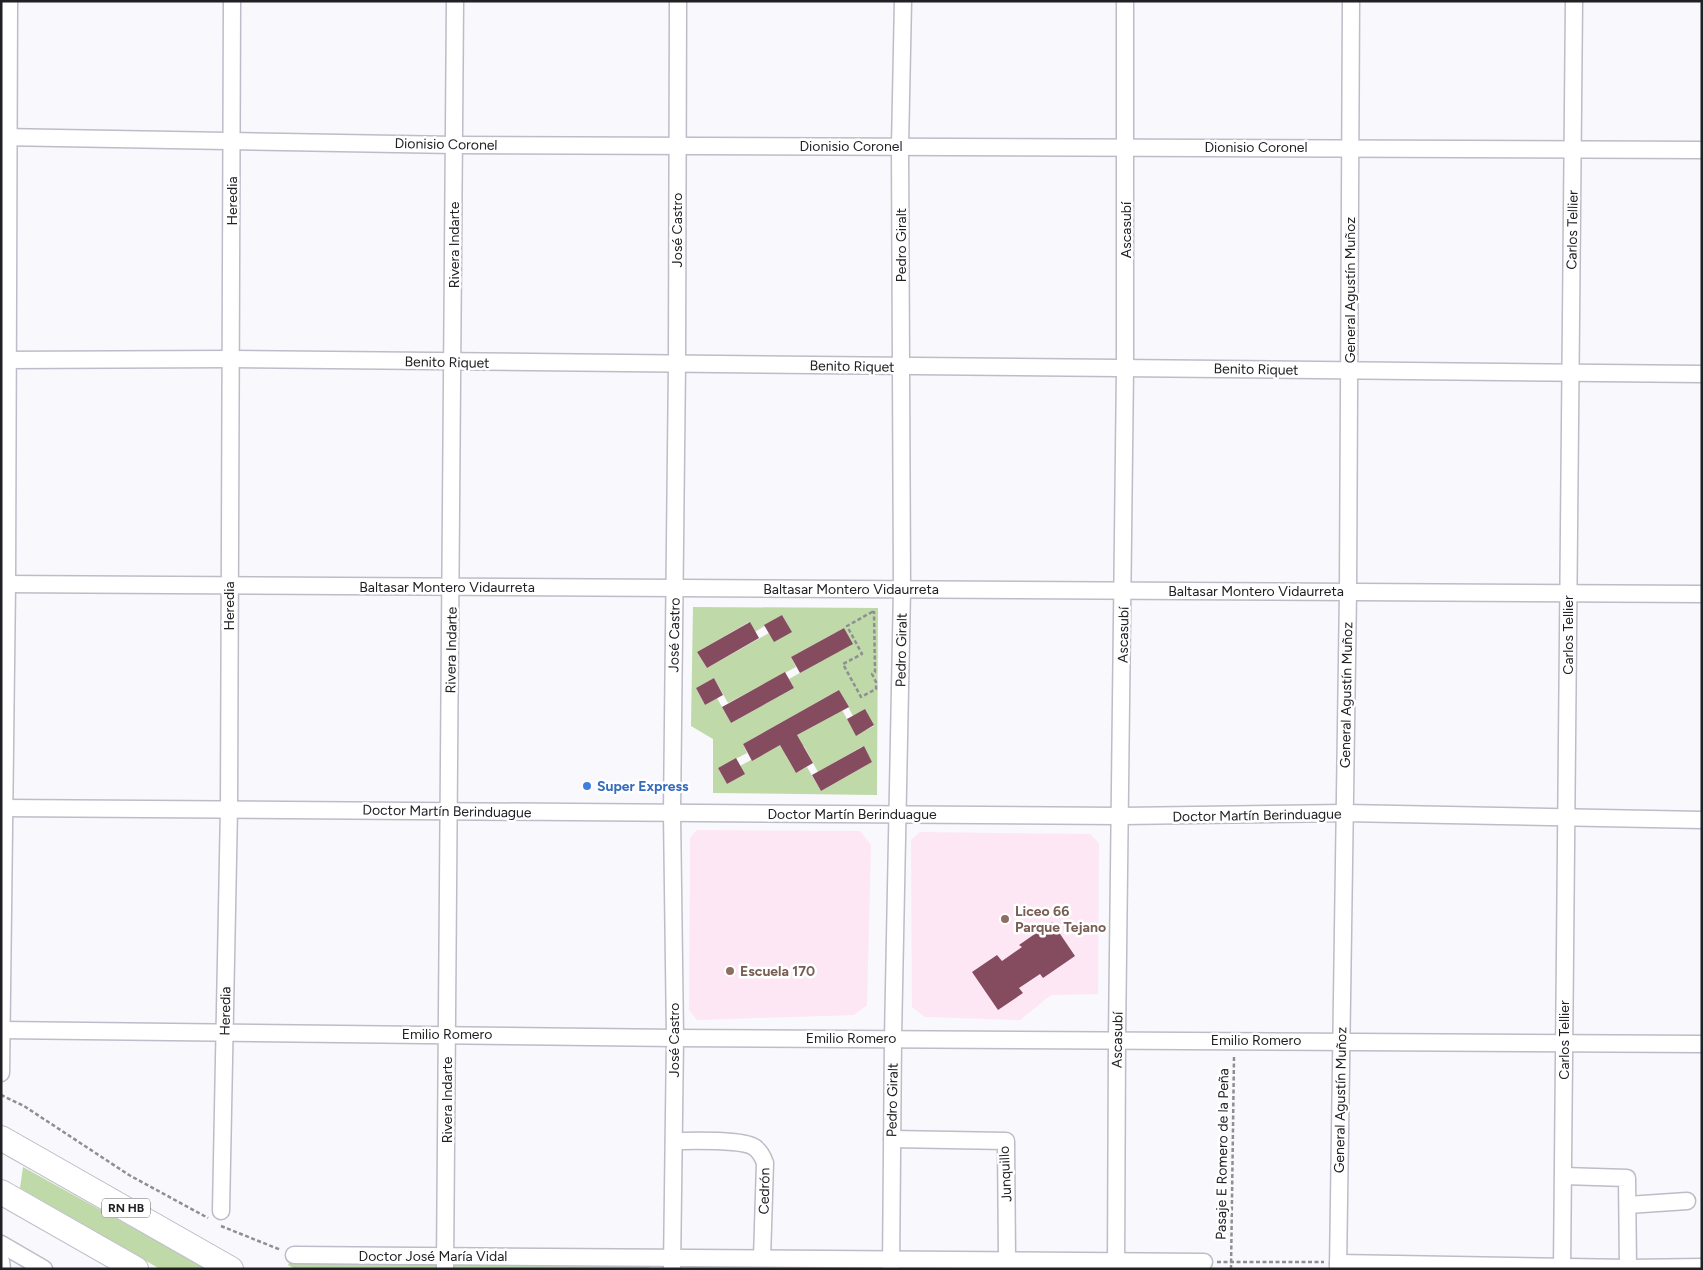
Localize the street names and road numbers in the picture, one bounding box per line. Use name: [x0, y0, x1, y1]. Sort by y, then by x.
street label: Dionisio Coronel: [394, 135, 498, 154]
street label: Dionisio Coronel: [799, 138, 903, 155]
street label: Dionisio Coronel: [1204, 139, 1308, 156]
street label: Heredia: [224, 176, 241, 226]
street label: Carlos Tellier: [1563, 190, 1582, 270]
street label: José Castro: [669, 193, 686, 267]
street label: Rivera Indarte: [446, 201, 463, 288]
street label: Ascasubí: [1118, 201, 1135, 258]
street label: Pedro Giralt: [893, 208, 910, 282]
street label: General Agustín Muñoz: [1342, 217, 1359, 363]
street label: Benito Riquet: [404, 353, 490, 372]
street label: Benito Riquet: [809, 357, 895, 376]
street label: Benito Riquet: [1213, 360, 1299, 379]
street label: Baltasar Montero Vidaurreta: [359, 579, 535, 596]
street label: Heredia: [221, 581, 238, 631]
street label: Baltasar Montero Vidaurreta: [763, 581, 939, 598]
street label: Baltasar Montero Vidaurreta: [1168, 583, 1344, 600]
street label: Carlos Tellier: [1560, 595, 1577, 675]
street label: José Castro: [665, 597, 684, 673]
street label: Rivera Indarte: [442, 606, 461, 693]
street label: Ascasubí: [1115, 606, 1133, 663]
street label: Pedro Giralt: [892, 613, 911, 687]
street label: General Agustín Muñoz: [1337, 622, 1356, 768]
street label: Doctor Martín Berinduague: [362, 802, 532, 821]
street label: Doctor Martín Berinduague: [767, 806, 937, 823]
street label: Doctor Martín Berinduague: [1172, 806, 1342, 825]
street label: Heredia: [217, 986, 234, 1036]
street label: Carlos Tellier: [1556, 1000, 1573, 1080]
street label: José Castro: [666, 1003, 683, 1077]
street label: Ascasubí: [1109, 1011, 1127, 1068]
street label: Emilio Romero: [402, 1026, 492, 1043]
street label: General Agustín Muñoz: [1331, 1027, 1350, 1173]
street label: Emilio Romero: [806, 1030, 896, 1047]
street label: Emilio Romero: [1211, 1032, 1301, 1049]
street label: Rivera Indarte: [439, 1056, 456, 1143]
street label: Pedro Giralt: [883, 1063, 902, 1137]
street label: Pasaje E Romero de la Peña: [1213, 1068, 1232, 1240]
street label: Junquillo: [996, 1145, 1015, 1203]
street label: Cedrón: [756, 1167, 773, 1214]
road number: RN HB: [102, 1198, 150, 1218]
street label: Doctor José María Vidal: [359, 1248, 507, 1265]

